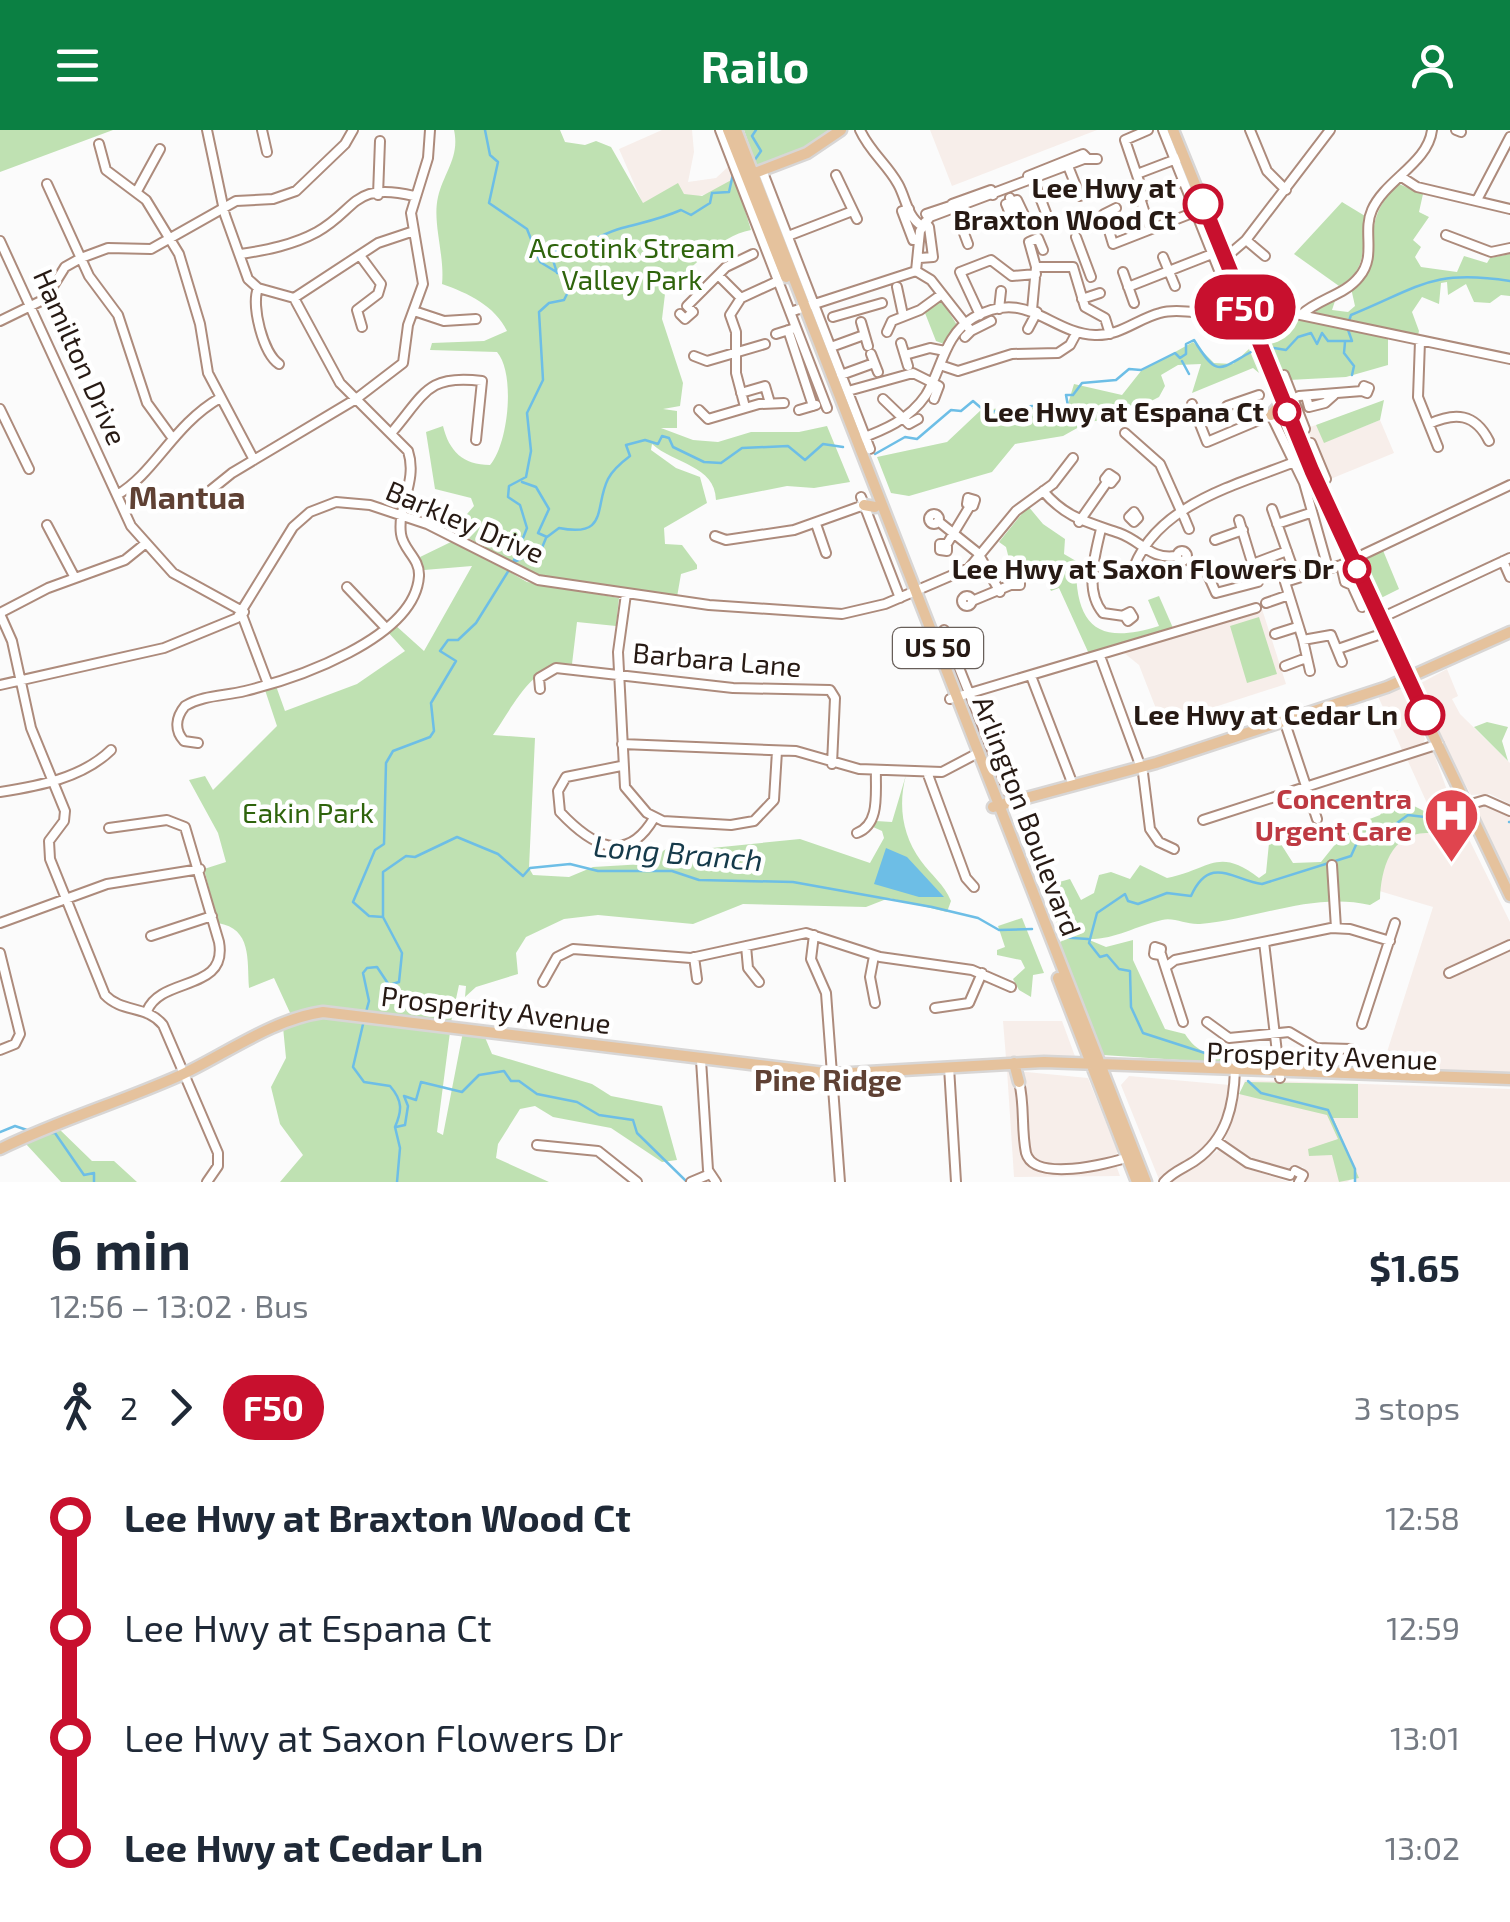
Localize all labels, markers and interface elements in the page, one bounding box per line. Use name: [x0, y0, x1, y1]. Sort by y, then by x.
icon: menu: [50, 38, 105, 93]
text: Railo: [701, 38, 809, 92]
icon: person: [1405, 38, 1460, 93]
place label: Lee Hwy at Braxton Wood Ct: [953, 170, 1176, 236]
marker: Lee Hwy at Braxton Wood Ct: [1184, 185, 1222, 223]
park label: Accotink Stream Valley Park: [529, 230, 735, 296]
street label: Hamilton Drive: [27, 263, 135, 450]
line badge: F50: [1188, 274, 1302, 340]
text: F50: [1215, 286, 1275, 328]
place label: Lee Hwy at Espana Ct: [983, 394, 1264, 428]
marker: Lee Hwy at Espana Ct: [1274, 399, 1300, 425]
street label: Barkley Drive: [381, 473, 550, 570]
district label: Mantua: [128, 477, 246, 515]
place label: Lee Hwy at Saxon Flowers Dr: [952, 551, 1334, 585]
marker: Lee Hwy at Saxon Flowers Dr: [1344, 556, 1370, 582]
road number: US 50: [893, 628, 983, 668]
street label: Barbara Lane: [631, 635, 803, 683]
street label: Arlington Boulevard: [966, 691, 1089, 941]
marker: Lee Hwy at Cedar Ln: [1406, 696, 1444, 734]
place label: Lee Hwy at Cedar Ln: [1133, 697, 1398, 731]
place label: Concentra Urgent Care: [1255, 781, 1412, 847]
hospital icon: Concentra Urgent Care: [1421, 785, 1481, 864]
park label: Eakin Park: [242, 795, 374, 829]
water label: Long Branch: [592, 827, 764, 877]
street label: Prosperity Avenue: [379, 978, 613, 1040]
street label: Prosperity Avenue: [1206, 1034, 1438, 1076]
district label: Pine Ridge: [754, 1061, 902, 1097]
text: 6 min: [50, 1215, 191, 1281]
text: $1.65: [1369, 1244, 1460, 1290]
text: 12:56 – 13:02 · Bus: [50, 1286, 308, 1324]
icon: walk: [50, 1380, 105, 1435]
icon: forward: [153, 1380, 208, 1435]
text: F50: [243, 1386, 304, 1428]
text: 2: [120, 1388, 138, 1426]
text: 3 stops: [1354, 1388, 1460, 1426]
text: Lee Hwy at Braxton Wood Ct: [124, 1494, 631, 1540]
text: 12:58: [1385, 1498, 1460, 1536]
text: Lee Hwy at Espana Ct: [124, 1604, 492, 1650]
text: 12:59: [1386, 1608, 1460, 1646]
text: Lee Hwy at Saxon Flowers Dr: [124, 1714, 623, 1760]
text: 13:01: [1390, 1718, 1460, 1756]
text: Lee Hwy at Cedar Ln: [124, 1824, 483, 1870]
text: 13:02: [1385, 1828, 1460, 1866]

